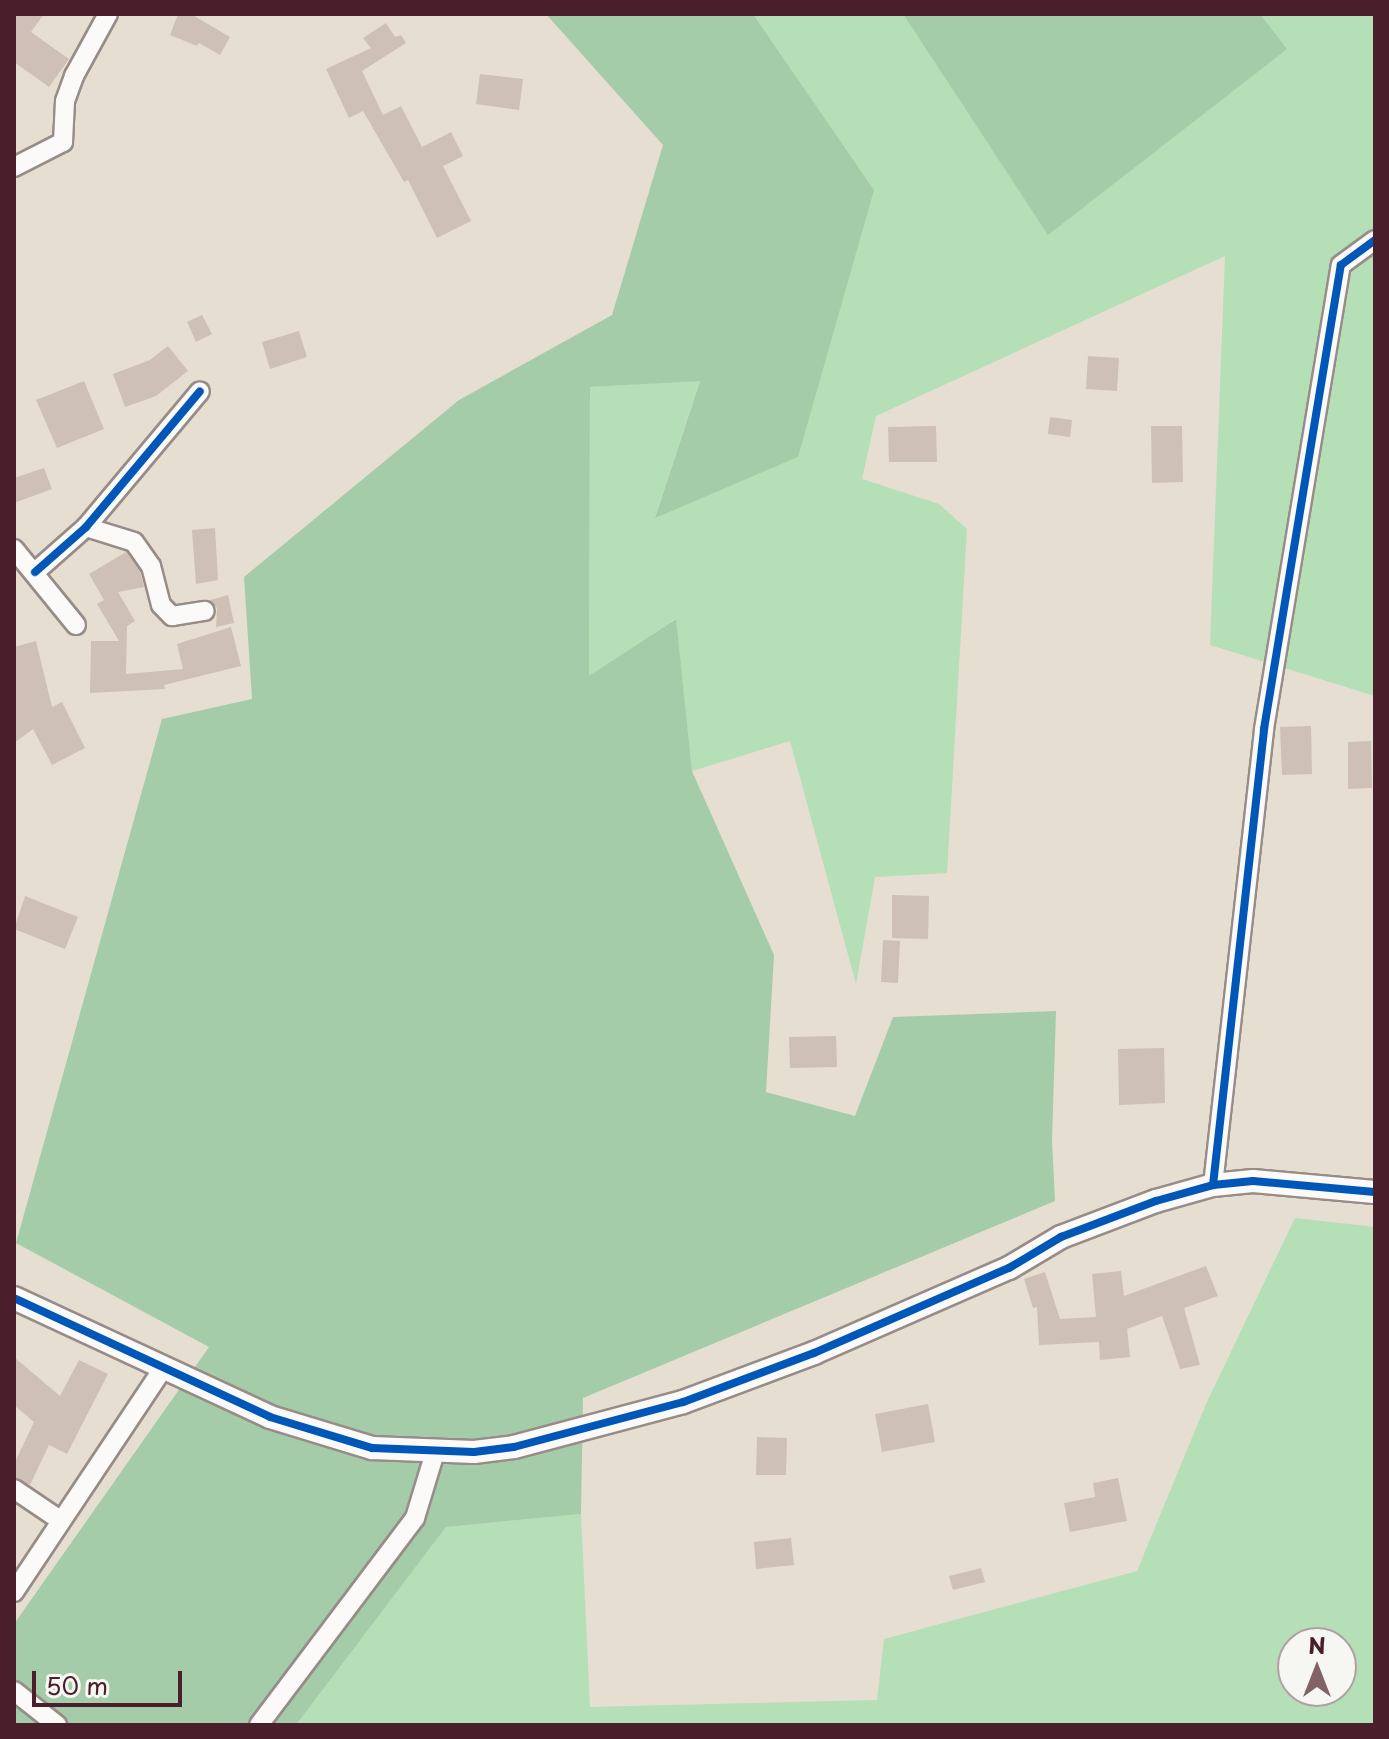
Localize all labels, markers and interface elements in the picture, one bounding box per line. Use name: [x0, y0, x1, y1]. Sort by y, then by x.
north arrow: [1277, 1627, 1357, 1707]
text: N: [1308, 1628, 1326, 1661]
scale bar: [36, 1655, 186, 1705]
text: 50 m: [46, 1667, 108, 1703]

